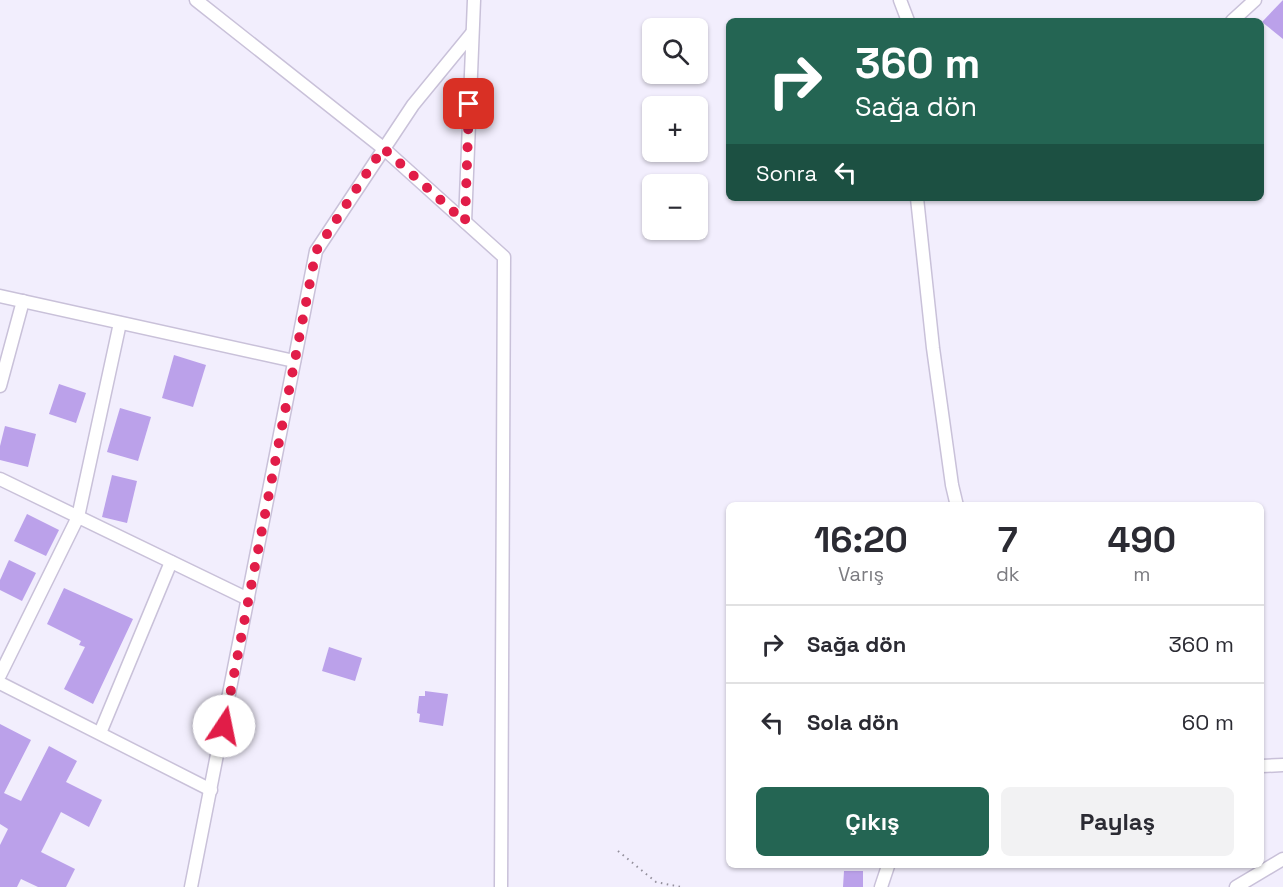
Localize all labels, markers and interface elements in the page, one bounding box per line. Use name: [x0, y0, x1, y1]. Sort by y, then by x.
map controls: [642, 18, 708, 240]
button: search: [642, 18, 708, 84]
text: 360 m: [855, 37, 980, 90]
icon: right: [756, 42, 834, 120]
pin: [443, 78, 494, 129]
icon: arrive: [452, 87, 485, 120]
text: Sağa dön: [855, 89, 977, 124]
button: +: [642, 96, 708, 162]
icon: left: [829, 156, 862, 189]
text: Sonra: [756, 159, 817, 187]
button: −: [642, 174, 708, 240]
text: 16:20: [814, 517, 908, 563]
text: 7: [998, 517, 1018, 563]
text: 490: [1108, 517, 1176, 563]
text: Varış: [838, 561, 884, 587]
text: dk: [996, 561, 1020, 587]
text: m: [1133, 561, 1150, 587]
icon: right: [756, 628, 789, 661]
text: Sağa dön: [807, 630, 906, 658]
text: 360 m: [1169, 630, 1234, 658]
position arrow: [192, 694, 256, 758]
icon: left: [756, 706, 789, 739]
text: Sola dön: [807, 708, 899, 736]
text: 60 m: [1182, 708, 1234, 736]
button: Çıkış: [756, 787, 989, 856]
button: Paylaş: [1001, 787, 1234, 856]

